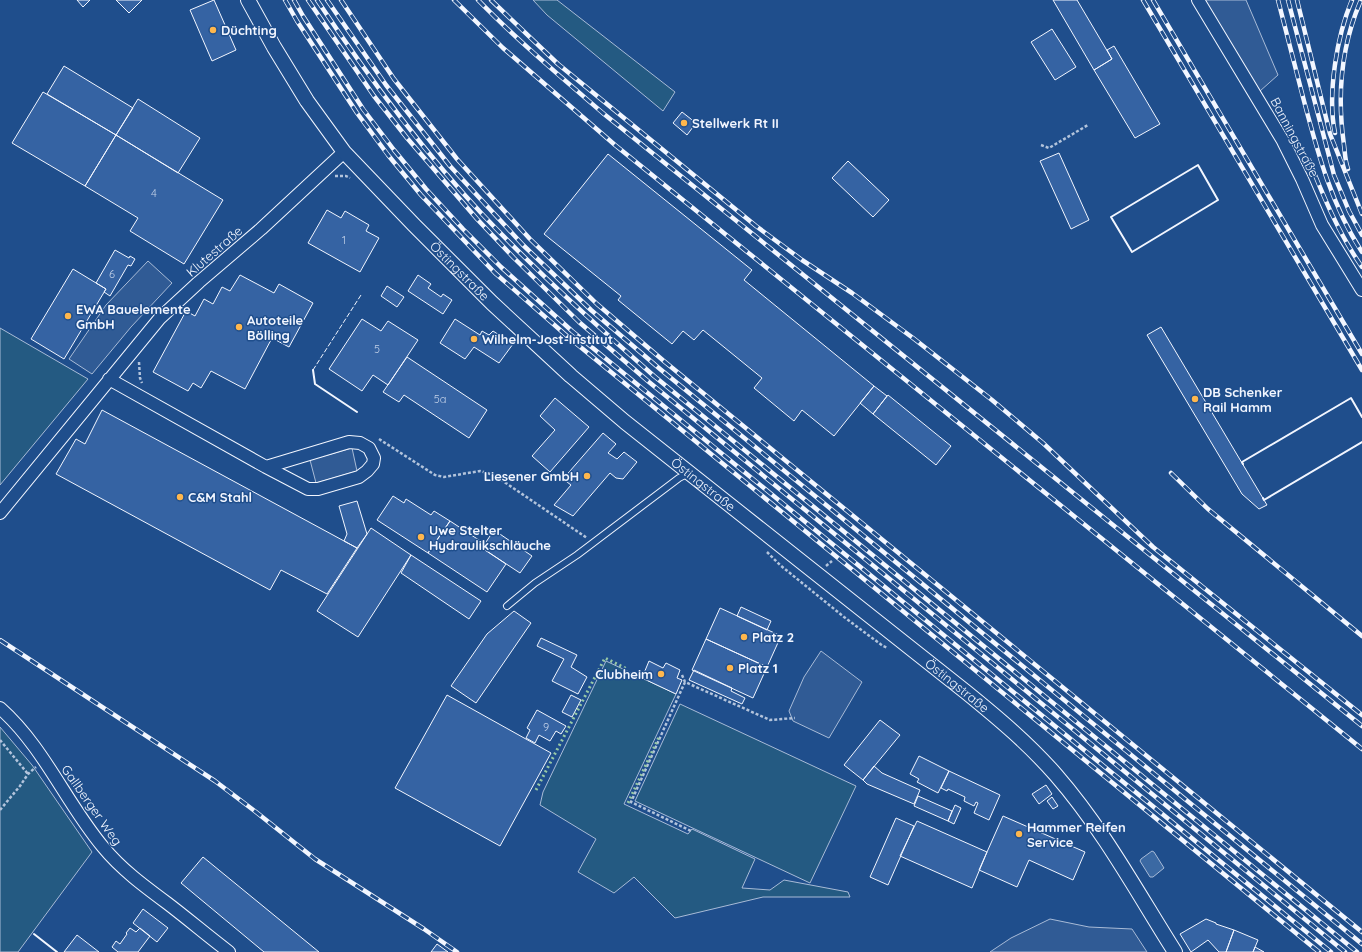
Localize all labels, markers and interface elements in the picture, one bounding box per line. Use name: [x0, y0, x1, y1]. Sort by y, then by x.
place label: Düchting: [221, 22, 277, 38]
marker: Düchting: [208, 25, 218, 35]
street label: Banningstraße: [1267, 94, 1323, 180]
place label: Stellwerk Rt II: [692, 115, 779, 131]
marker: Stellwerk Rt II: [679, 118, 689, 128]
house number: 4: [151, 186, 157, 200]
street label: Klutestraße: [183, 222, 245, 280]
house number: 1: [342, 233, 346, 247]
street label: Östingstraße: [427, 238, 493, 304]
house number: 6: [109, 267, 115, 281]
place label: EWA Bauelemente GmbH: [76, 301, 191, 332]
marker: EWA Bauelemente GmbH: [63, 311, 73, 321]
place label: Autoteile Bölling: [247, 312, 304, 343]
marker: Autoteile Bölling: [234, 322, 244, 332]
place label: Wilhelm-Jost-Institut: [482, 331, 613, 347]
marker: Wilhelm-Jost-Institut: [469, 334, 479, 344]
house number: 5: [374, 342, 380, 356]
place label: DB Schenker Rail Hamm: [1203, 384, 1283, 415]
house number: 5a: [434, 392, 446, 406]
marker: DB Schenker Rail Hamm: [1190, 394, 1200, 404]
street label: Östingstraße: [668, 454, 739, 514]
place label: Liesener GmbH: [484, 468, 579, 484]
marker: Liesener GmbH: [582, 471, 592, 481]
place label: C&M Stahl: [188, 489, 252, 505]
marker: C&M Stahl: [175, 492, 185, 502]
place label: Uwe Stelter Hydraulikschläuche: [429, 522, 551, 553]
marker: Uwe Stelter Hydraulikschläuche: [416, 532, 426, 542]
place label: Platz 2: [752, 629, 794, 645]
marker: Platz 2: [739, 632, 749, 642]
street label: Östingstraße: [922, 655, 993, 716]
place label: Platz 1: [738, 660, 778, 676]
marker: Platz 1: [725, 663, 735, 673]
place label: Clubheim: [595, 666, 653, 682]
marker: Clubheim: [656, 669, 666, 679]
house number: 9: [543, 720, 549, 734]
street label: Gallberger Weg: [58, 762, 126, 848]
place label: Hammer Reifen Service: [1027, 819, 1126, 850]
marker: Hammer Reifen Service: [1014, 829, 1024, 839]

